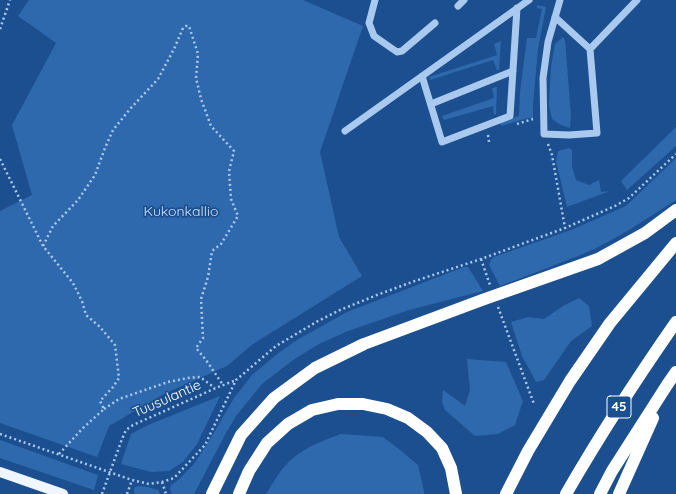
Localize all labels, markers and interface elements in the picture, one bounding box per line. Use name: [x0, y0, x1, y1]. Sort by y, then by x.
park label: Kukonkallio: [144, 204, 218, 220]
street label: Tuusulantie: [130, 377, 204, 421]
road number: 45: [607, 396, 631, 418]

